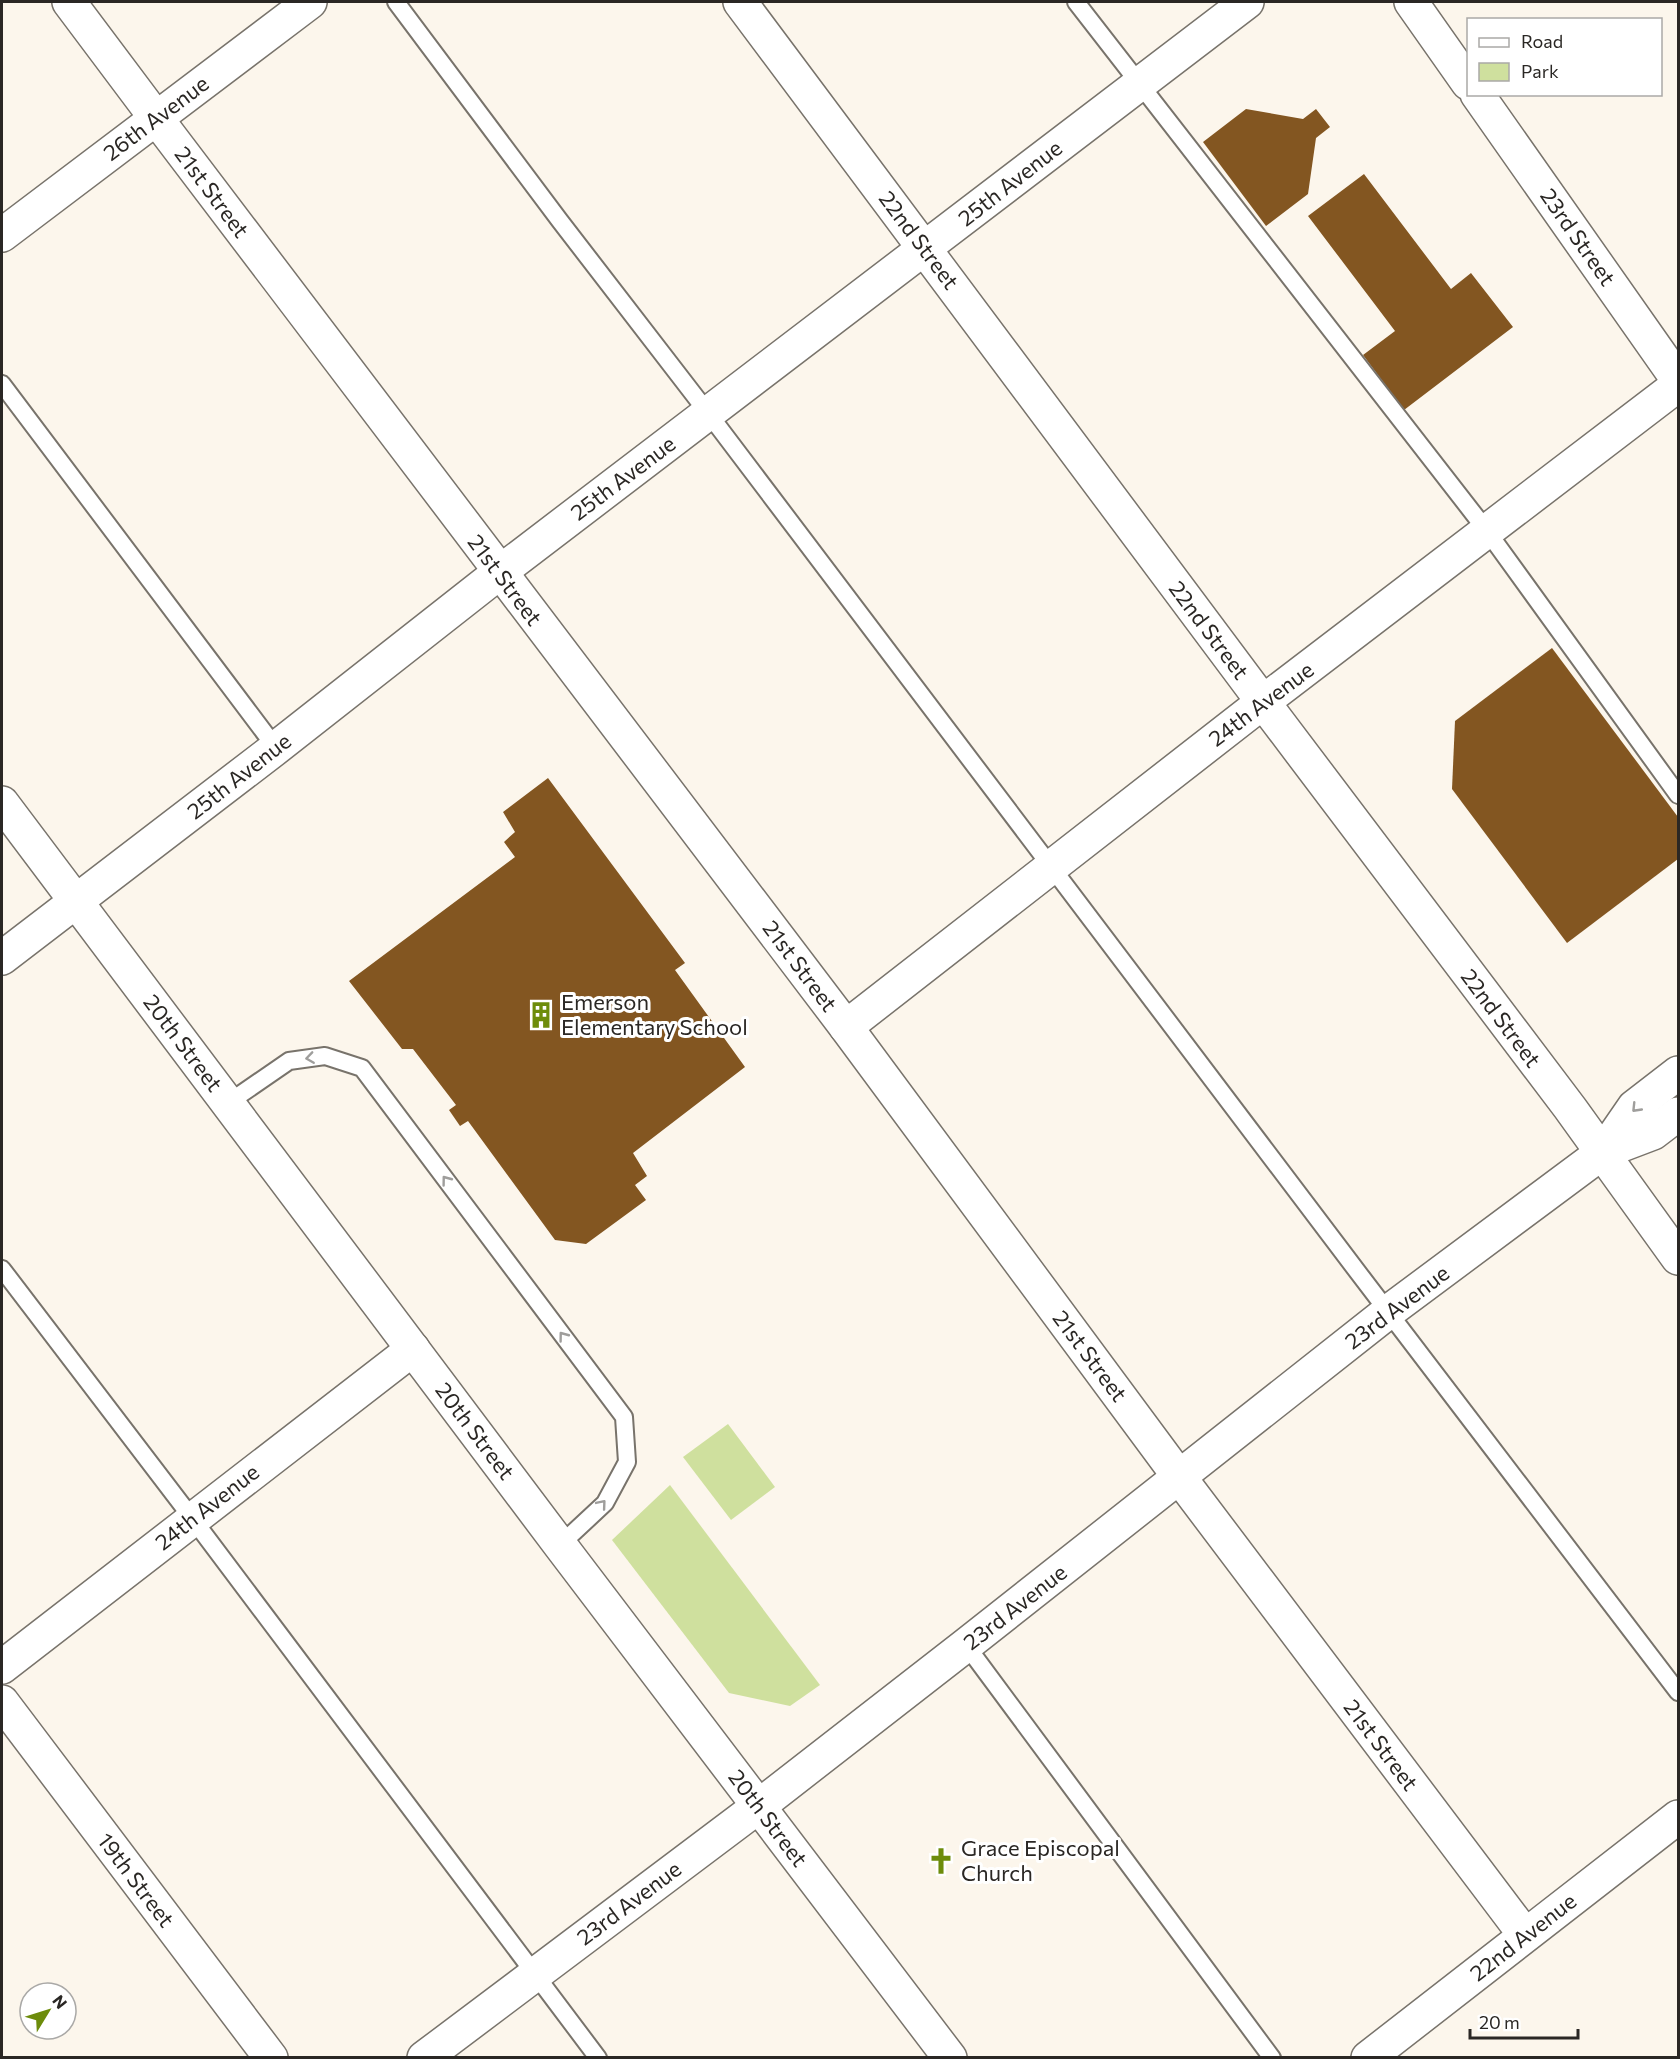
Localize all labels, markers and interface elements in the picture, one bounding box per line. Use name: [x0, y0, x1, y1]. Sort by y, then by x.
legend: [1467, 18, 1662, 96]
text: Road: [1521, 30, 1563, 52]
text: Park: [1521, 60, 1559, 82]
street label: 26th Avenue: [98, 69, 214, 166]
street label: 25th Avenue: [953, 134, 1067, 231]
street label: 21st Street: [169, 141, 255, 243]
street label: 23rd Street: [1535, 183, 1622, 290]
street label: 22nd Street: [874, 185, 965, 294]
street label: 25th Avenue: [565, 430, 680, 526]
street label: 21st Street: [462, 529, 548, 631]
street label: 22nd Street: [1164, 575, 1255, 684]
street label: 24th Avenue: [1203, 655, 1318, 752]
street label: 25th Avenue: [182, 727, 296, 824]
street label: 21st Street: [757, 915, 843, 1017]
street label: 22nd Street: [1456, 963, 1547, 1072]
place label: Emerson Elementary School: [561, 988, 748, 1040]
street label: 20th Street: [138, 989, 229, 1097]
building icon: Emerson Elementary School: [526, 1000, 556, 1030]
one-way arrow: [305, 1052, 314, 1064]
one-way arrow: [1632, 1101, 1642, 1112]
one-way arrow: [443, 1176, 454, 1187]
street label: 23rd Avenue: [1339, 1259, 1454, 1355]
street label: 21st Street: [1047, 1305, 1133, 1407]
one-way arrow: [560, 1332, 571, 1343]
street label: 20th Street: [430, 1377, 521, 1485]
street label: 24th Avenue: [149, 1458, 264, 1555]
one-way arrow: [595, 1500, 606, 1511]
street label: 23rd Avenue: [958, 1558, 1072, 1655]
street label: 21st Street: [1338, 1694, 1424, 1796]
street label: 20th Street: [723, 1764, 814, 1872]
street label: 19th Street: [92, 1827, 181, 1932]
place label: Grace Episcopal Church: [961, 1834, 1120, 1886]
church icon: Grace Episcopal Church: [926, 1846, 956, 1876]
street label: 23rd Avenue: [571, 1855, 686, 1951]
street label: 22nd Avenue: [1464, 1887, 1581, 1986]
north arrow: [18, 1981, 78, 2041]
text: N: [49, 1991, 71, 2012]
scale bar: [1470, 2002, 1578, 2040]
text: 20 m: [1479, 2011, 1520, 2033]

